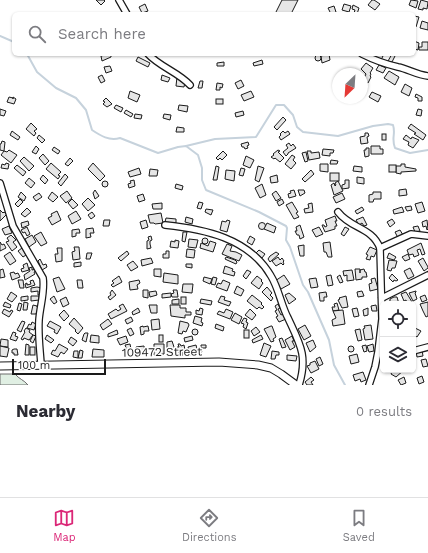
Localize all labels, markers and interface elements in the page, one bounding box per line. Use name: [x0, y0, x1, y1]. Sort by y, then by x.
search box: [12, 12, 416, 56]
icon: search: [26, 23, 48, 45]
text: Search here: [58, 25, 146, 43]
north arrow: [332, 68, 368, 104]
map controls: [380, 301, 416, 373]
button: locate: [380, 301, 416, 337]
button: layers: [380, 337, 416, 373]
street label: 109472 Street: [122, 344, 202, 360]
scale bar: [12, 357, 106, 376]
text: 100 m: [18, 359, 50, 372]
text: Nearby: [16, 401, 75, 421]
text: 0 results: [356, 404, 412, 419]
tab: Map: [53, 507, 76, 544]
tab: Directions: [182, 507, 236, 544]
tab: Saved: [343, 507, 375, 544]

